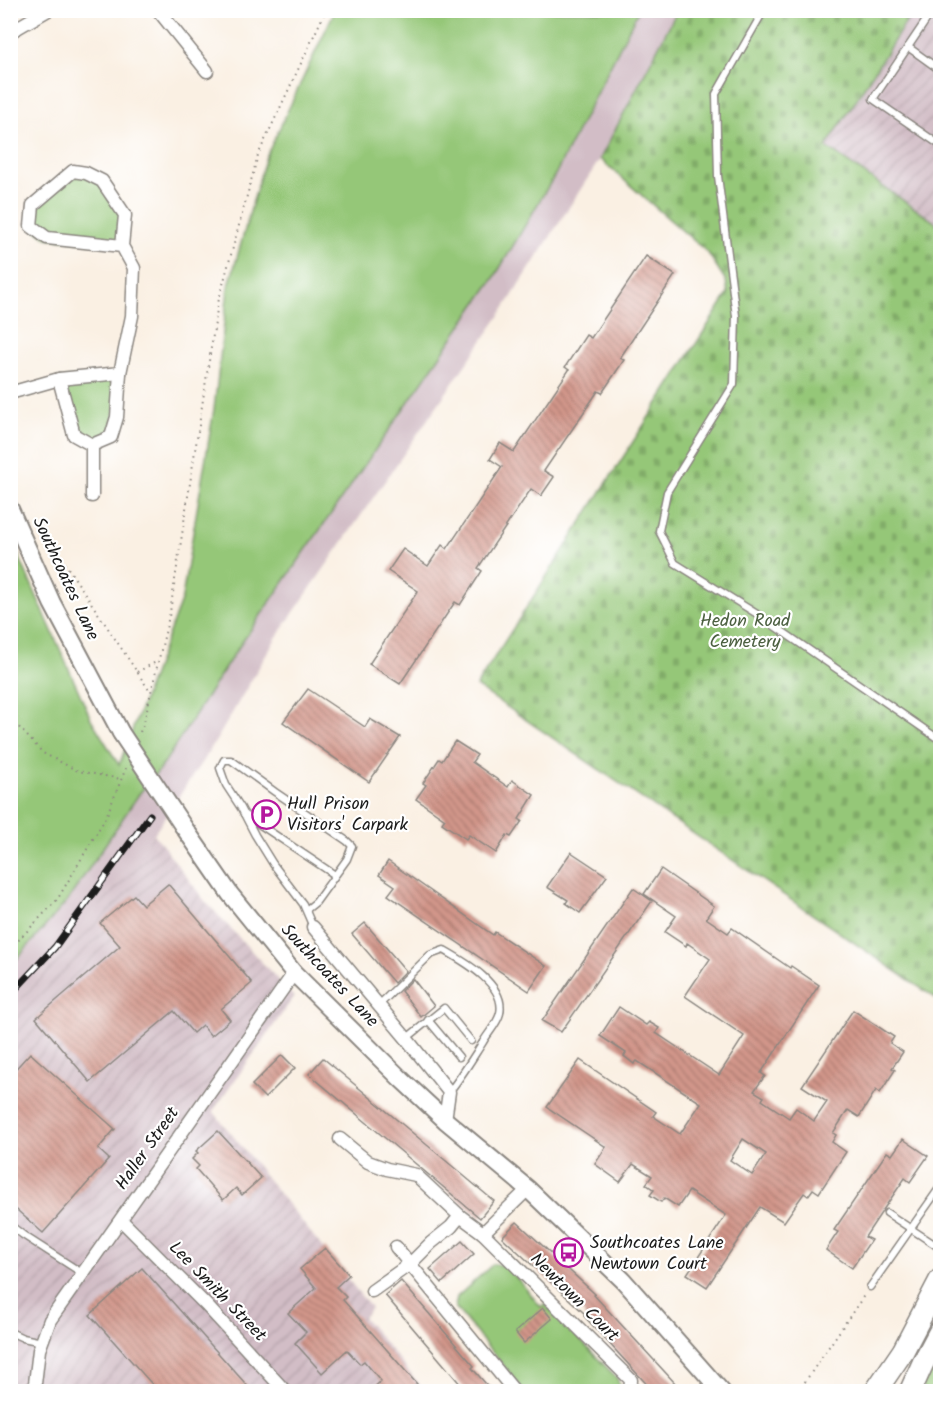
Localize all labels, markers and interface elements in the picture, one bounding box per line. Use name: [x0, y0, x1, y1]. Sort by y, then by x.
street label: Southcoates Lane: [24, 512, 106, 646]
park label: Hedon Road Cemetery: [700, 607, 791, 657]
place label: Hull Prison Visitors' Carpark: [287, 790, 409, 840]
parking icon: Hull Prison Visitors' Carpark: [250, 798, 282, 830]
street label: Southcoates Lane: [273, 917, 385, 1035]
street label: Haller Street: [109, 1100, 188, 1197]
place label: Southcoates Lane Newtown Court: [590, 1229, 724, 1279]
street label: Lee Smith Street: [161, 1235, 274, 1350]
bus stop icon: Southcoates Lane Newtown Court: [553, 1237, 585, 1269]
street label: Newtown Court: [522, 1246, 626, 1350]

